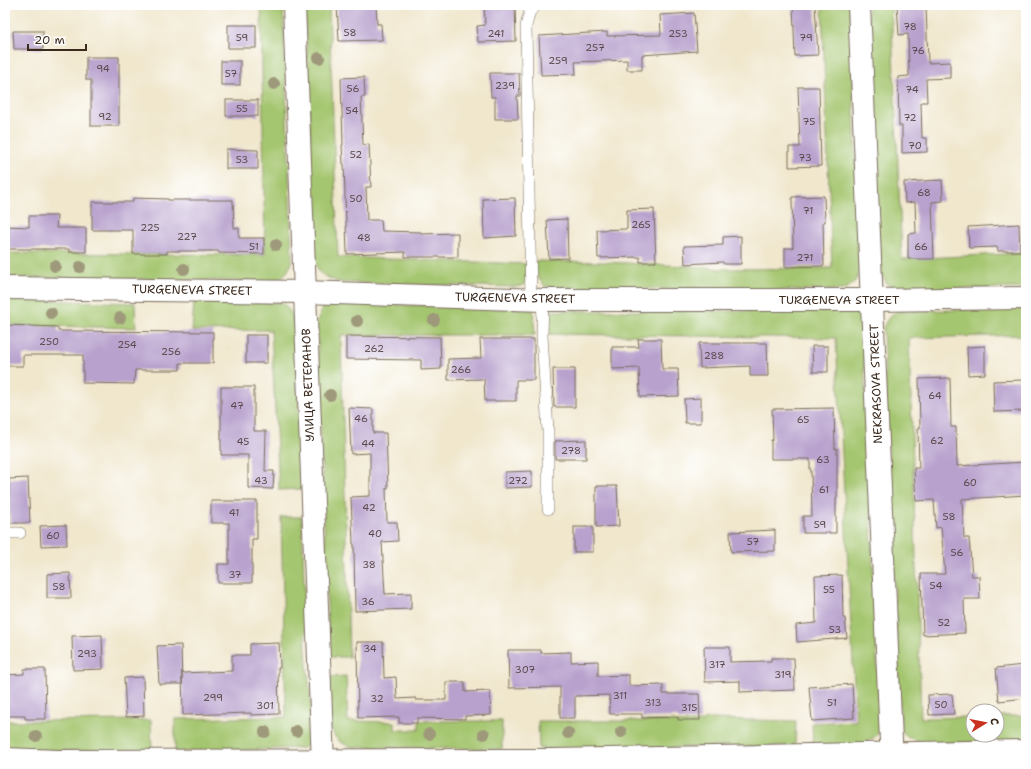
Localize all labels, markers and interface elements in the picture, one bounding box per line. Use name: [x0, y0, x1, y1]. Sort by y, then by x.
house number: 78: [903, 20, 917, 33]
scale bar: [28, 26, 86, 52]
house number: 58: [344, 26, 356, 39]
house number: 241: [487, 27, 505, 40]
house number: 253: [668, 27, 688, 40]
house number: 59: [236, 31, 248, 44]
house number: 79: [799, 31, 813, 44]
text: 20 m: [34, 32, 65, 48]
house number: 257: [585, 41, 605, 54]
house number: 76: [911, 44, 925, 57]
house number: 259: [548, 54, 568, 67]
house number: 94: [96, 62, 110, 75]
house number: 57: [225, 67, 237, 80]
house number: 239: [495, 79, 515, 92]
house number: 56: [347, 82, 359, 95]
house number: 74: [905, 83, 919, 96]
house number: 55: [236, 102, 248, 115]
house number: 54: [346, 104, 358, 117]
house number: 92: [98, 110, 112, 123]
house number: 72: [903, 111, 917, 124]
house number: 75: [803, 115, 815, 128]
house number: 70: [908, 139, 922, 152]
house number: 52: [350, 148, 362, 161]
house number: 73: [798, 151, 812, 164]
house number: 53: [236, 153, 248, 166]
house number: 68: [917, 186, 931, 199]
house number: 50: [349, 192, 363, 205]
house number: 71: [803, 204, 813, 217]
house number: 265: [631, 218, 651, 231]
house number: 225: [140, 221, 160, 234]
house number: 227: [177, 230, 197, 243]
house number: 48: [357, 231, 371, 244]
house number: 51: [249, 240, 259, 253]
house number: 66: [914, 240, 928, 253]
house number: 271: [797, 251, 813, 264]
street label: TURGENEVA STREET: [132, 281, 253, 299]
street label: TURGENEVA STREET: [455, 289, 576, 307]
street label: TURGENEVA STREET: [779, 292, 900, 308]
street label: NEKRASOVA STREET: [866, 323, 886, 444]
street label: УЛИЦА ВЕТЕРАНОВ: [298, 328, 318, 442]
house number: 250: [39, 335, 59, 348]
house number: 254: [117, 338, 137, 351]
house number: 262: [364, 342, 384, 355]
house number: 256: [161, 345, 181, 358]
house number: 288: [704, 349, 724, 362]
house number: 266: [451, 363, 471, 376]
house number: 64: [928, 389, 942, 402]
house number: 47: [230, 399, 244, 412]
house number: 46: [354, 412, 368, 425]
house number: 65: [797, 413, 809, 426]
house number: 62: [930, 434, 944, 447]
house number: 45: [237, 435, 249, 448]
house number: 44: [361, 437, 375, 450]
house number: 278: [561, 444, 581, 457]
house number: 63: [816, 453, 830, 466]
house number: 43: [254, 474, 268, 487]
house number: 272: [508, 474, 528, 487]
house number: 60: [963, 476, 977, 489]
house number: 61: [819, 483, 829, 496]
house number: 42: [362, 501, 376, 514]
house number: 41: [229, 506, 239, 519]
house number: 58: [943, 510, 955, 523]
house number: 59: [814, 518, 826, 531]
house number: 40: [368, 527, 382, 540]
house number: 60: [46, 529, 60, 542]
house number: 57: [747, 535, 759, 548]
house number: 56: [951, 546, 963, 559]
house number: 38: [362, 558, 376, 571]
house number: 37: [228, 568, 242, 581]
house number: 54: [930, 579, 942, 592]
house number: 58: [53, 580, 65, 593]
house number: 55: [823, 583, 835, 596]
house number: 36: [361, 595, 375, 608]
house number: 52: [938, 616, 950, 629]
house number: 53: [829, 623, 841, 636]
house number: 34: [363, 642, 377, 655]
house number: 293: [77, 647, 97, 660]
house number: 317: [708, 658, 726, 671]
house number: 307: [515, 663, 535, 676]
house number: 319: [774, 668, 792, 681]
house number: 311: [613, 689, 627, 702]
house number: 299: [203, 691, 223, 704]
house number: 32: [370, 692, 384, 705]
house number: 313: [644, 696, 662, 709]
house number: 51: [827, 696, 837, 709]
house number: 50: [934, 698, 948, 711]
house number: 301: [256, 699, 274, 712]
house number: 315: [681, 701, 697, 714]
north arrow: [965, 703, 1005, 743]
text: С: [986, 717, 1002, 726]

